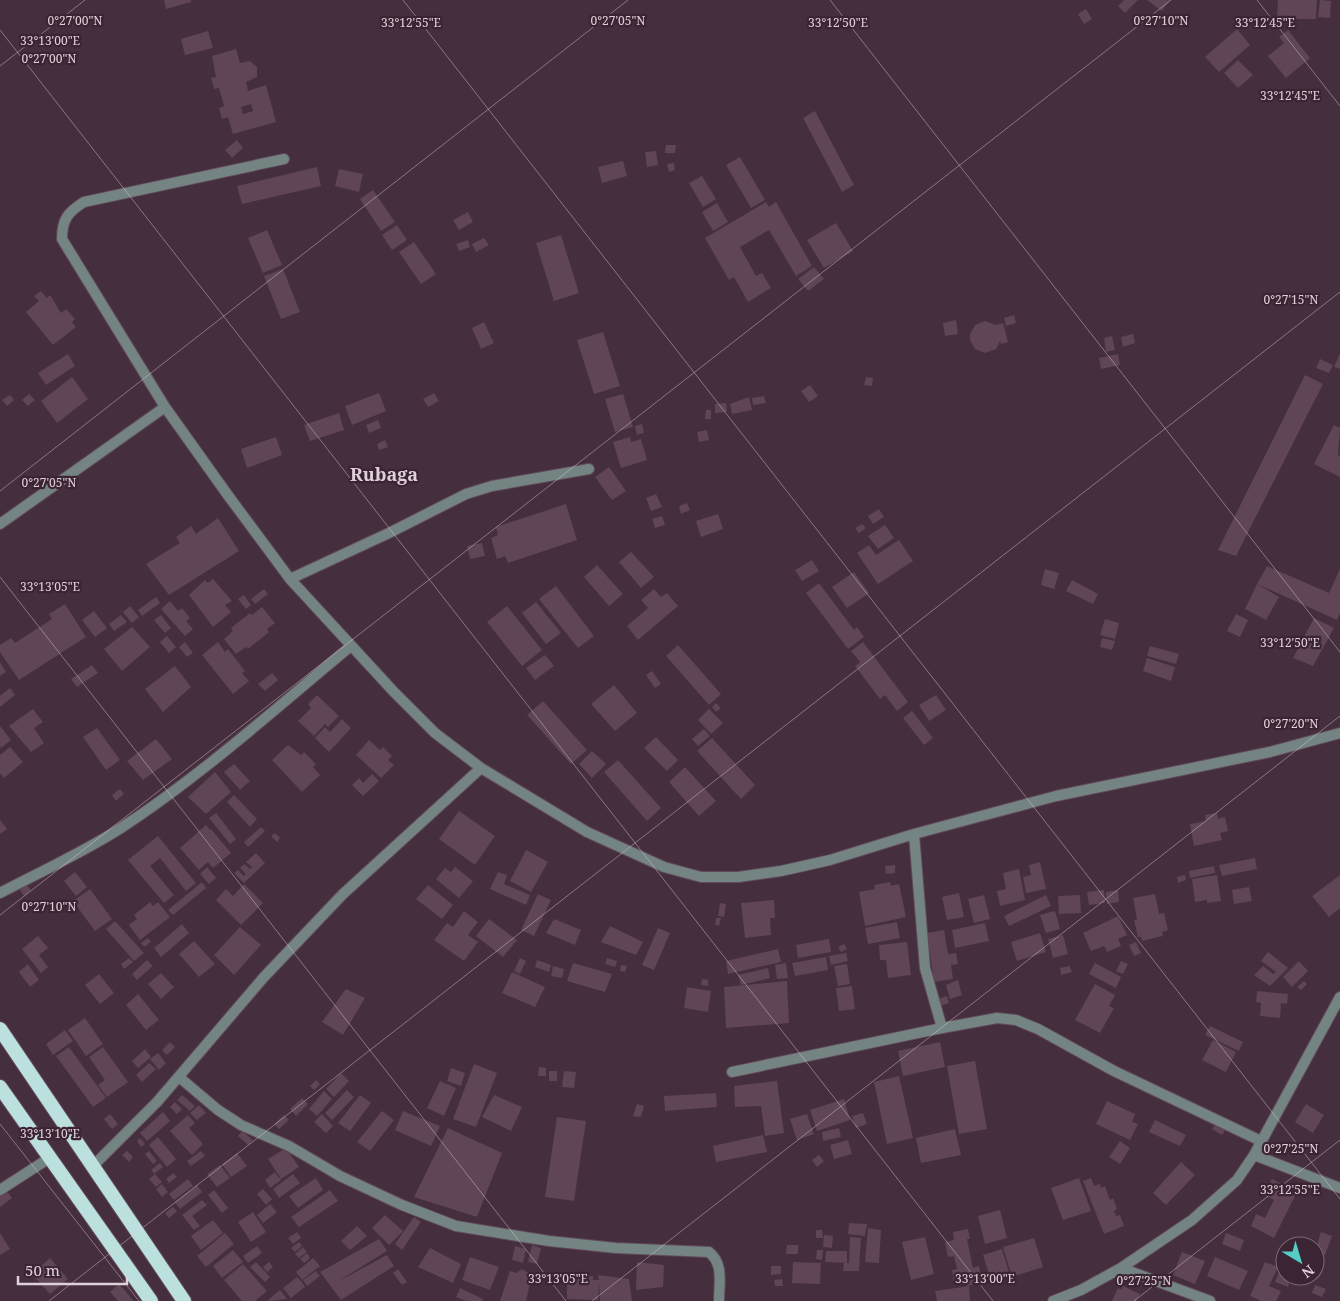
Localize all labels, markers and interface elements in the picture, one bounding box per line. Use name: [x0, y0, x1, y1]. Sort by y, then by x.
text: 0°27'00"N: [47, 12, 103, 29]
text: 0°27'05"N: [590, 12, 646, 29]
text: 0°27'10"N: [1133, 12, 1189, 29]
text: 33°12'55"E: [381, 14, 441, 31]
text: 33°12'50"E: [808, 14, 868, 31]
text: 33°12'45"E: [1235, 14, 1295, 31]
text: 33°13'00"E: [20, 32, 80, 49]
text: 0°27'00"N: [21, 50, 77, 67]
text: 33°12'45"E: [1260, 87, 1320, 104]
text: 0°27'15"N: [1263, 291, 1319, 308]
district label: Rubaga: [350, 462, 418, 486]
text: 0°27'05"N: [21, 474, 77, 491]
text: 33°13'05"E: [20, 578, 80, 595]
text: 33°12'50"E: [1260, 634, 1320, 651]
text: 0°27'20"N: [1263, 715, 1319, 732]
text: 0°27'10"N: [21, 898, 77, 915]
text: 33°13'10"E: [20, 1125, 80, 1142]
text: 0°27'25"N: [1263, 1140, 1319, 1157]
text: 33°12'55"E: [1260, 1181, 1320, 1198]
north arrow: [1275, 1236, 1325, 1286]
scale bar: [18, 1254, 126, 1286]
text: 50 m: [25, 1260, 60, 1280]
text: N: [1298, 1261, 1319, 1283]
text: 33°13'05"E: [528, 1270, 588, 1287]
text: 33°13'00"E: [955, 1270, 1015, 1287]
text: 0°27'25"N: [1116, 1272, 1172, 1289]

